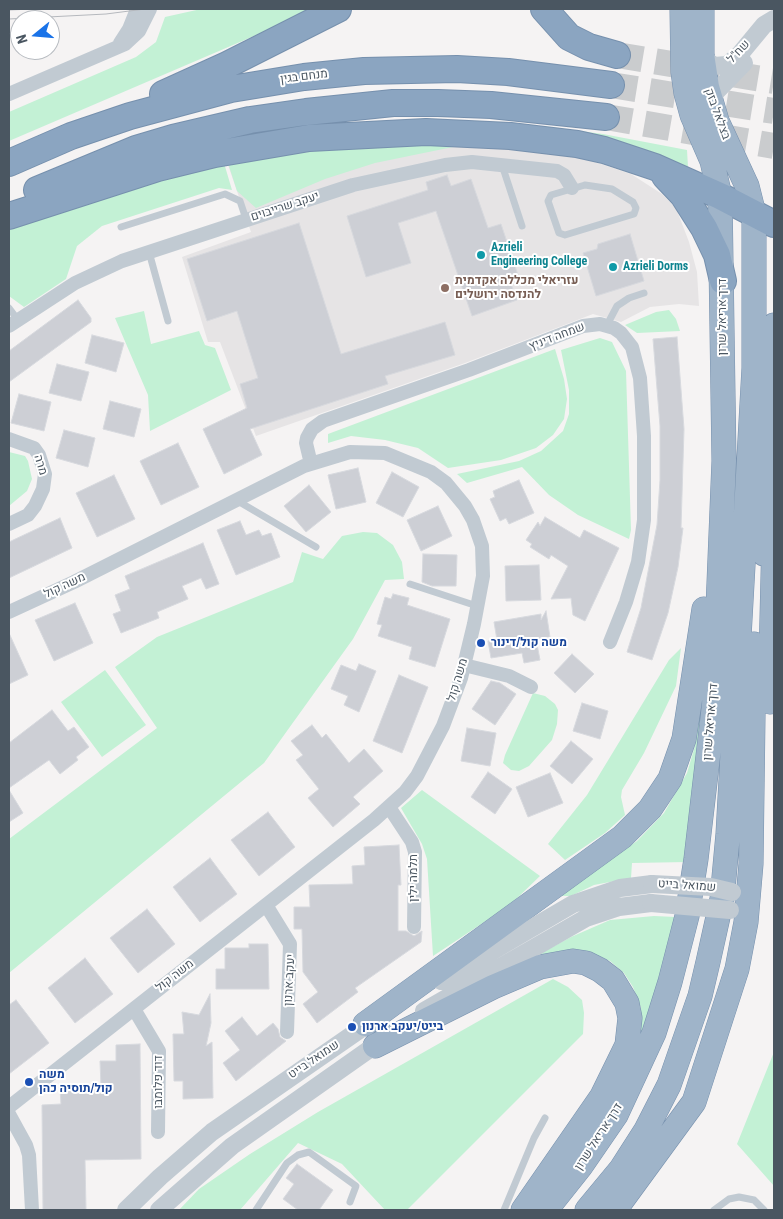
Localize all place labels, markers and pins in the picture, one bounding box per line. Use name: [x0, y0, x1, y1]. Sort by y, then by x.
place label: Azrieli Engineering College: [491, 241, 587, 269]
marker: Azrieli Engineering College: [475, 249, 487, 261]
place label: Azrieli Dorms: [623, 260, 688, 274]
marker: Azrieli Dorms: [607, 261, 619, 273]
place label: עזריאלי מכללה אקדמית להנדסה ירושלים: [455, 274, 579, 302]
marker: עזריאלי מכללה אקדמית להנדסה ירושלים: [439, 282, 451, 294]
place label: משה קול/דינור: [491, 636, 567, 650]
marker: משה קול/דינור: [475, 637, 487, 649]
place label: בייט/יעקב ארנון: [362, 1020, 443, 1034]
marker: בייט/יעקב ארנון: [346, 1021, 358, 1033]
place label: משה קול/תוסיה כהן: [39, 1068, 113, 1096]
marker: משה קול/תוסיה כהן: [23, 1076, 35, 1088]

